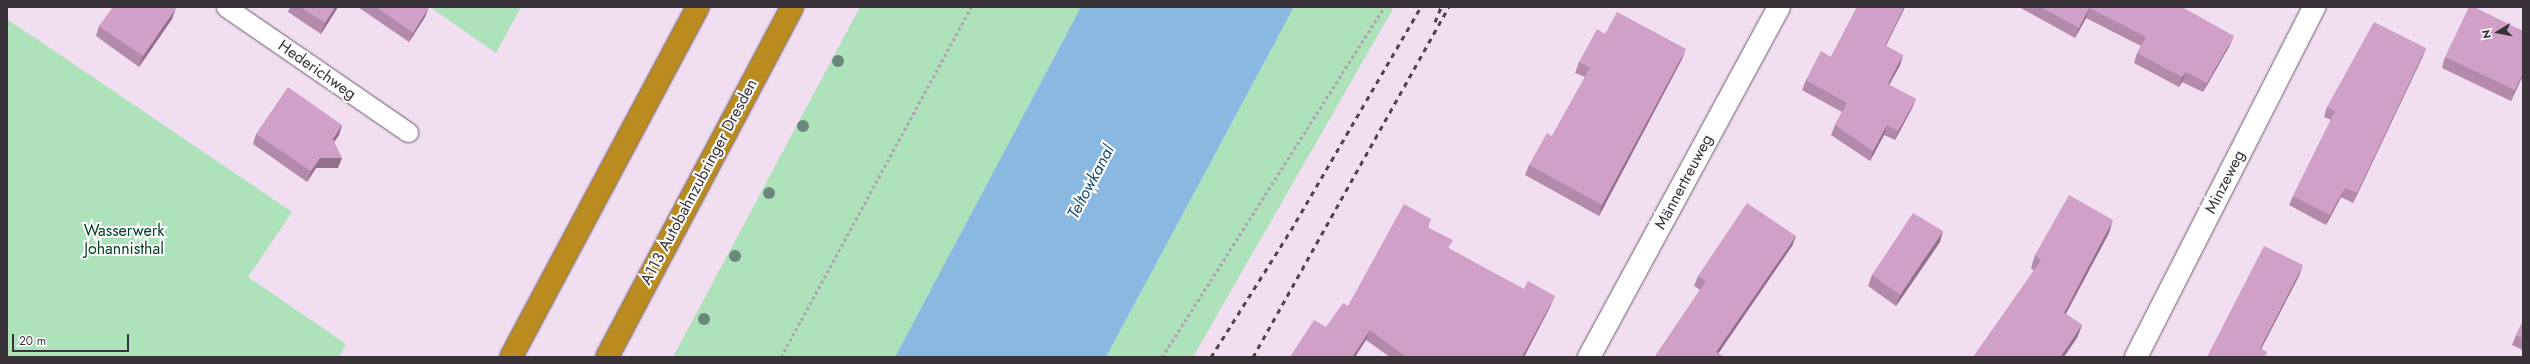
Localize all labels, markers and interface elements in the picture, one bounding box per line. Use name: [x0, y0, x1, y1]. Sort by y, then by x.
north arrow: [2478, 12, 2518, 52]
text: N: [2478, 28, 2495, 40]
street label: Hederichweg: [274, 36, 360, 104]
street label: A113 Autobahnzubringer Dresden: [636, 76, 762, 288]
street label: Männertreuweg: [1651, 131, 1717, 233]
water label: Teltowkanal: [1063, 142, 1119, 222]
street label: Minzeweg: [2201, 147, 2249, 217]
park label: Wasserwerk Johannisthal: [84, 221, 164, 259]
scale bar: [14, 326, 131, 352]
text: 20 m: [19, 332, 46, 350]

